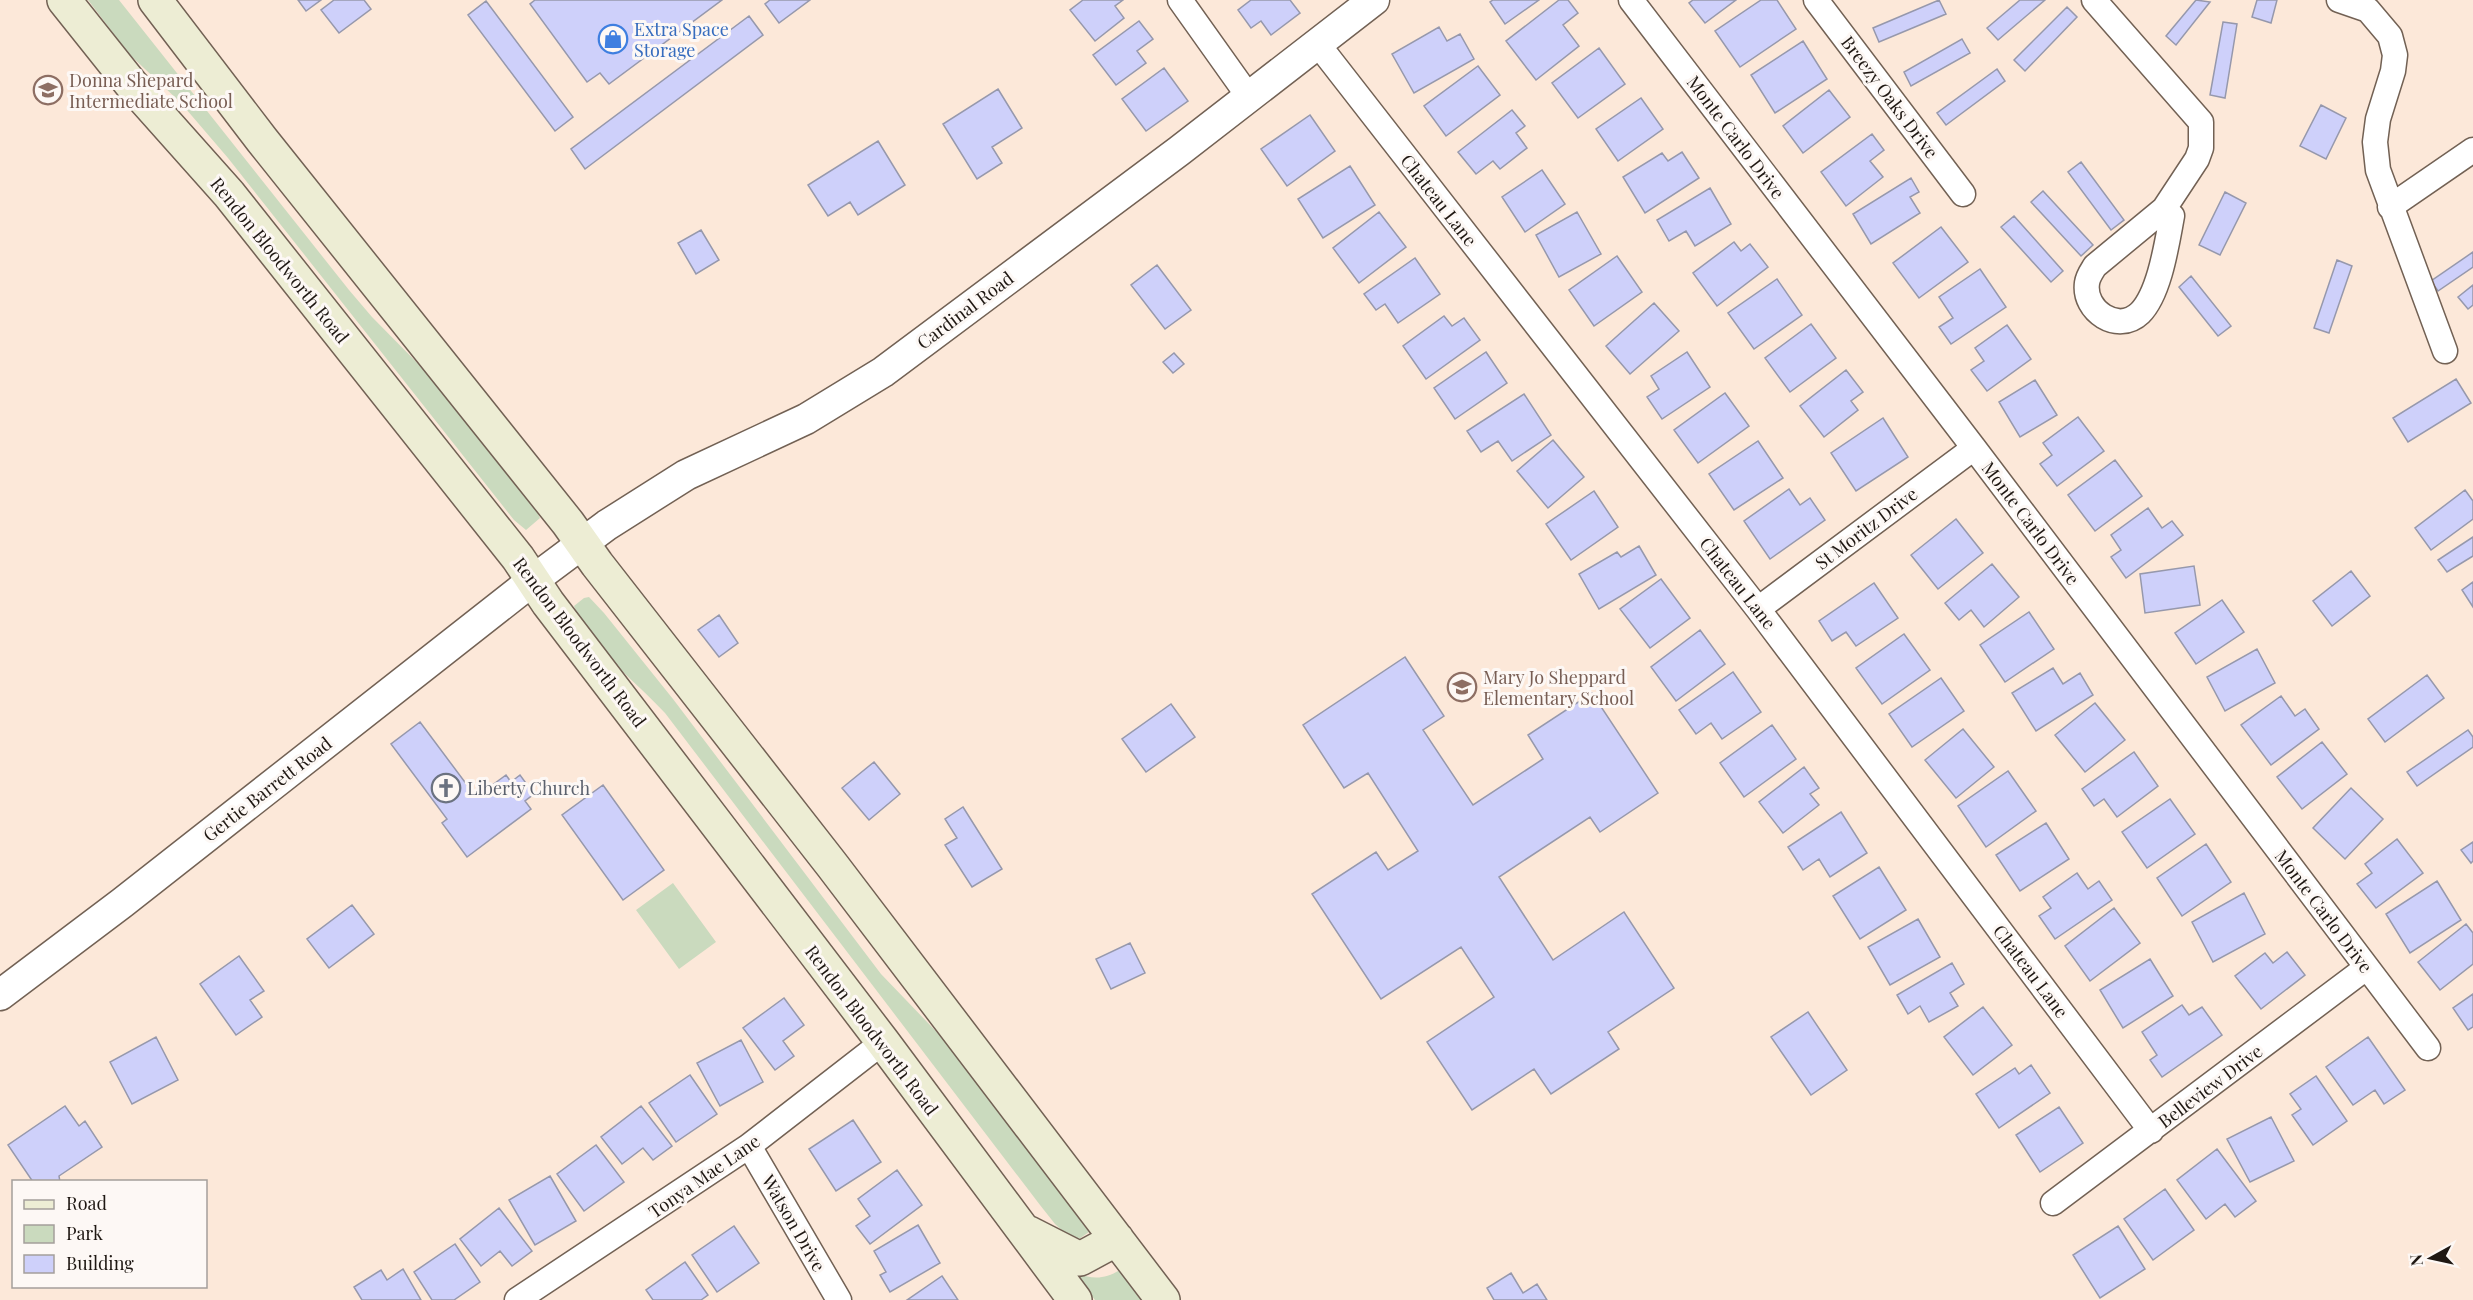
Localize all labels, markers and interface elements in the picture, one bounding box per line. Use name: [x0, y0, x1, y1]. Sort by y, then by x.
place label: Extra Space Storage: [634, 17, 729, 62]
shop icon: Extra Space Storage: [597, 23, 629, 55]
street label: Breezy Oaks Drive: [1836, 31, 1944, 163]
place label: Donna Shepard Intermediate School: [69, 68, 233, 113]
street label: Monte Carlo Drive: [1682, 71, 1790, 203]
school or university icon: Donna Shepard Intermediate School: [32, 74, 64, 106]
street label: Chateau Lane: [1395, 149, 1483, 251]
street label: Rendon Bloodworth Road: [205, 172, 355, 348]
street label: Cardinal Road: [912, 265, 1019, 354]
street label: Monte Carlo Drive: [1977, 457, 2085, 589]
street label: St Moritz Drive: [1810, 482, 1922, 574]
street label: Chateau Lane: [1694, 532, 1782, 634]
street label: Rendon Bloodworth Road: [508, 552, 652, 732]
place label: Mary Jo Sheppard Elementary School: [1483, 665, 1634, 710]
school or university icon: Mary Jo Sheppard Elementary School: [1446, 671, 1478, 703]
street label: Gertie Barrett Road: [198, 731, 337, 847]
church icon: Liberty Church: [430, 772, 462, 804]
place label: Liberty Church: [467, 776, 590, 800]
street label: Monte Carlo Drive: [2270, 845, 2378, 977]
street label: Chateau Lane: [1988, 920, 2074, 1022]
street label: Rendon Bloodworth Road: [800, 940, 944, 1120]
street label: Belleview Drive: [2153, 1039, 2267, 1133]
street label: Tonya Mae Lane: [644, 1129, 764, 1223]
street label: Watson Drive: [756, 1169, 831, 1276]
legend: [12, 1180, 207, 1288]
text: Road: [66, 1191, 107, 1215]
text: Park: [66, 1221, 103, 1245]
north arrow: [2401, 1228, 2461, 1288]
text: Building: [66, 1251, 134, 1275]
text: N: [2404, 1253, 2427, 1267]

